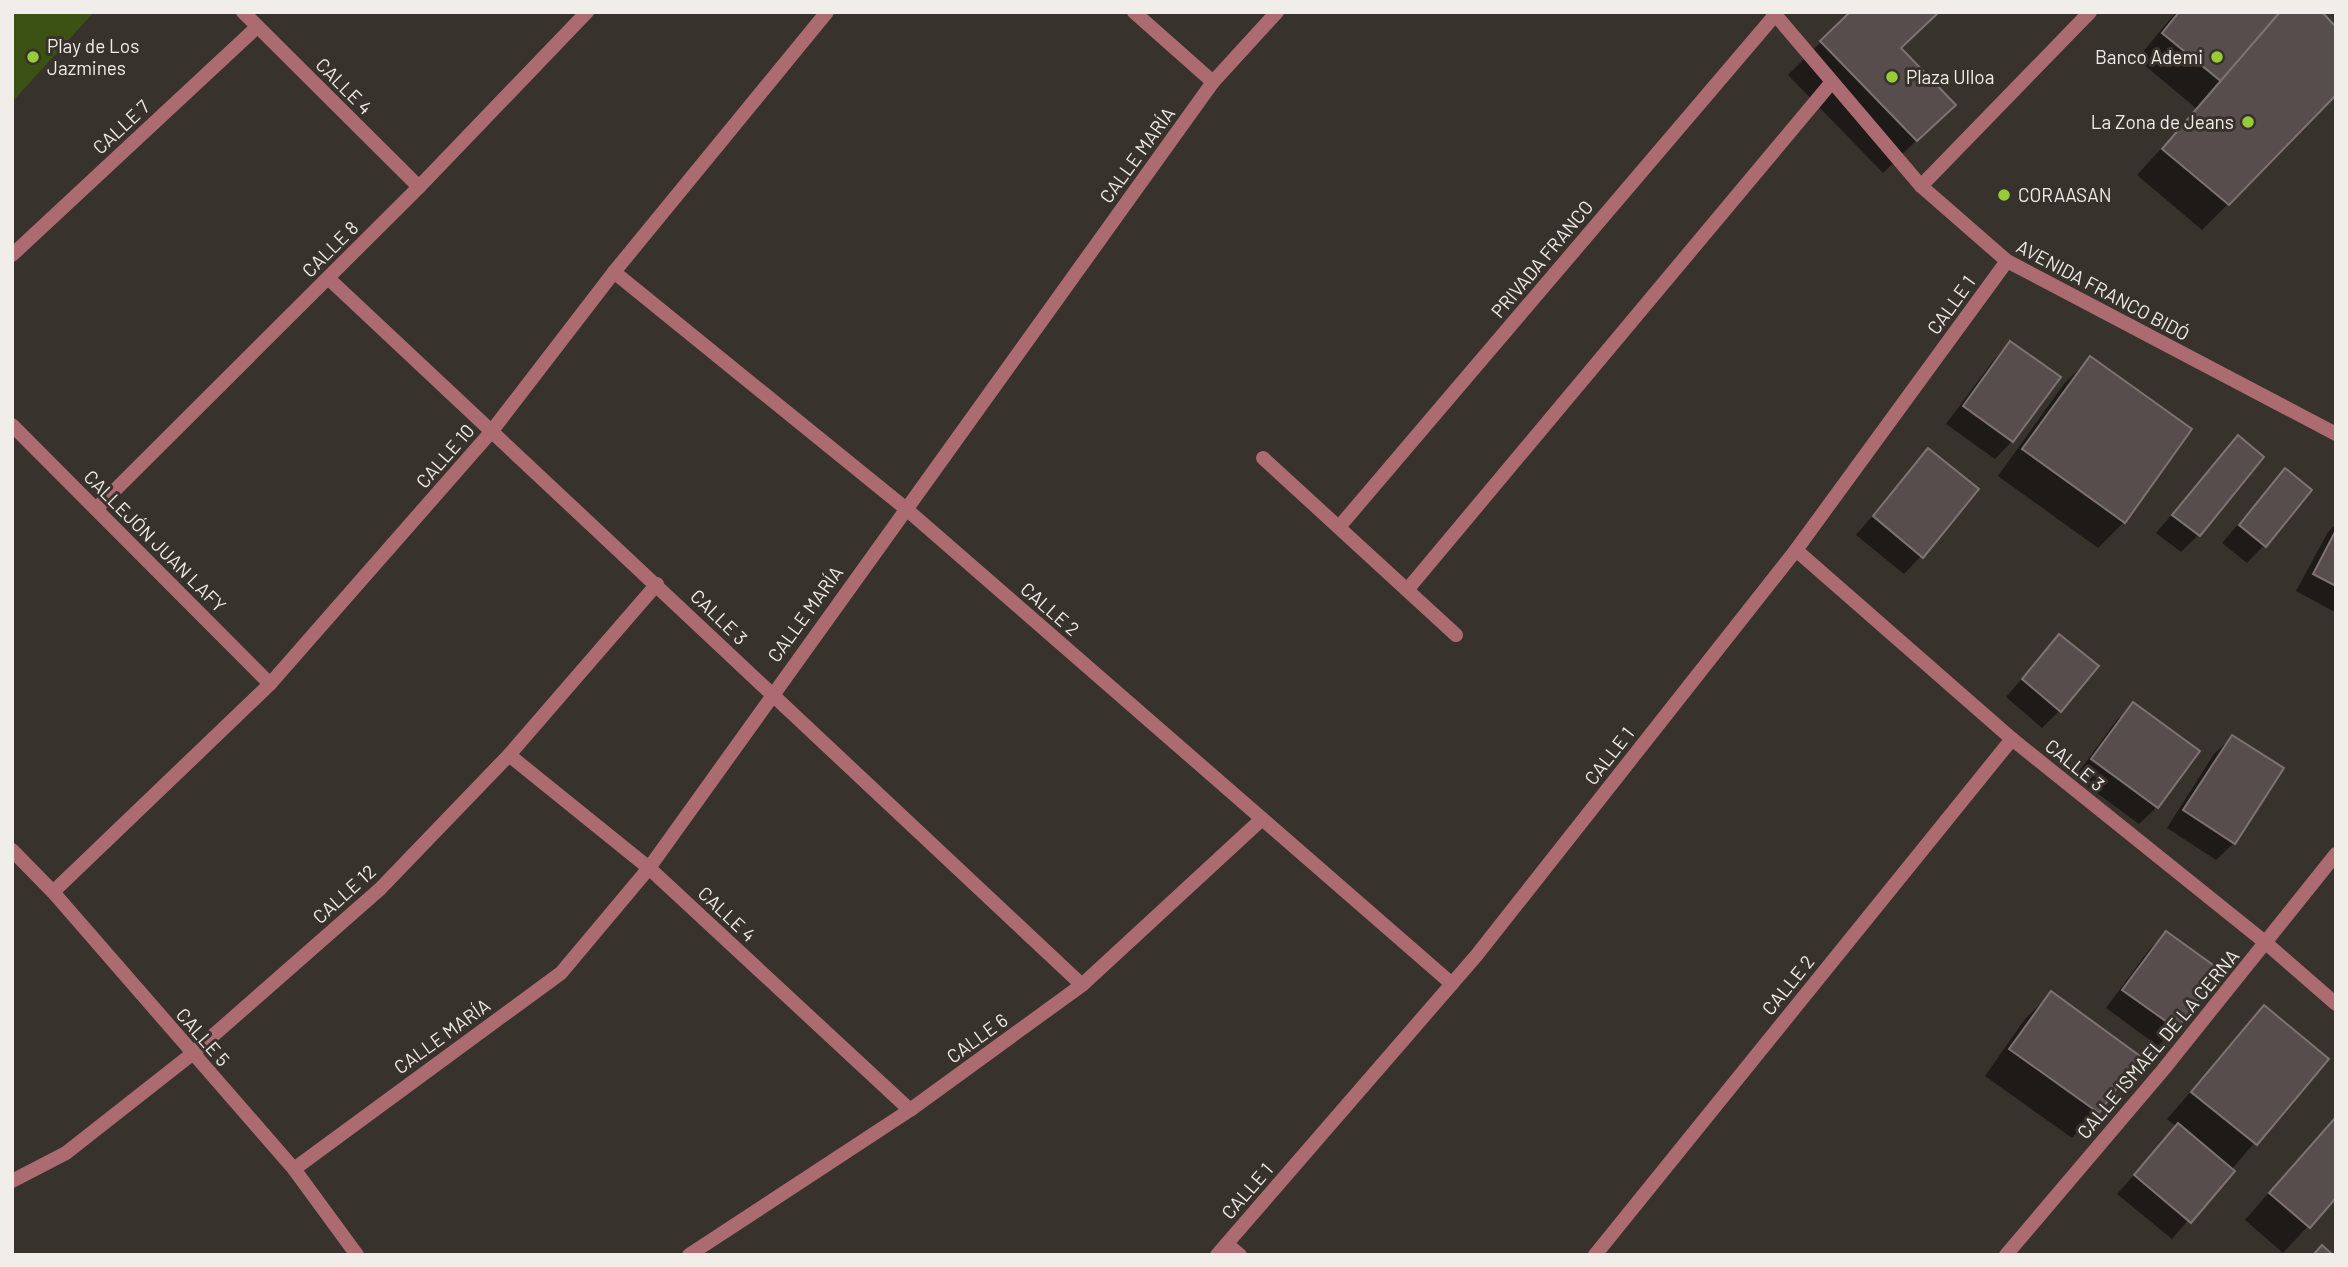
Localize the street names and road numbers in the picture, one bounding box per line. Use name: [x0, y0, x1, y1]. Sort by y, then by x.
street label: CALLE 4: [311, 53, 377, 119]
street label: CALLE 7: [88, 95, 154, 159]
street label: CALLE MARÍA: [1094, 102, 1179, 207]
street label: PRIVADA FRANCO: [1486, 195, 1597, 322]
street label: CALLE 8: [297, 216, 362, 281]
street label: AVENIDA FRANCO BIDÓ: [2013, 234, 2194, 345]
street label: CALLE 1: [1922, 271, 1979, 338]
street label: CALLE 10: [411, 419, 479, 492]
street label: CALLEJÓN JUAN LAFY: [80, 465, 231, 617]
street label: CALLE MARÍA: [762, 561, 847, 666]
street label: CALLE 2: [1016, 577, 1084, 640]
street label: CALLE 3: [686, 584, 752, 649]
street label: CALLE 1: [1579, 722, 1638, 789]
street label: CALLE 3: [2041, 734, 2110, 795]
street label: CALLE 12: [307, 859, 380, 928]
street label: CALLE 4: [694, 881, 761, 946]
street label: CALLE ISMAEL DE LA CERNA: [2072, 944, 2244, 1143]
street label: CALLE 2: [1757, 950, 1819, 1019]
street label: CALLE MARÍA: [389, 993, 494, 1078]
street label: CALLE 5: [172, 1003, 235, 1071]
street label: CALLE 6: [942, 1008, 1012, 1067]
street label: CALLE 1: [1216, 1158, 1277, 1223]

